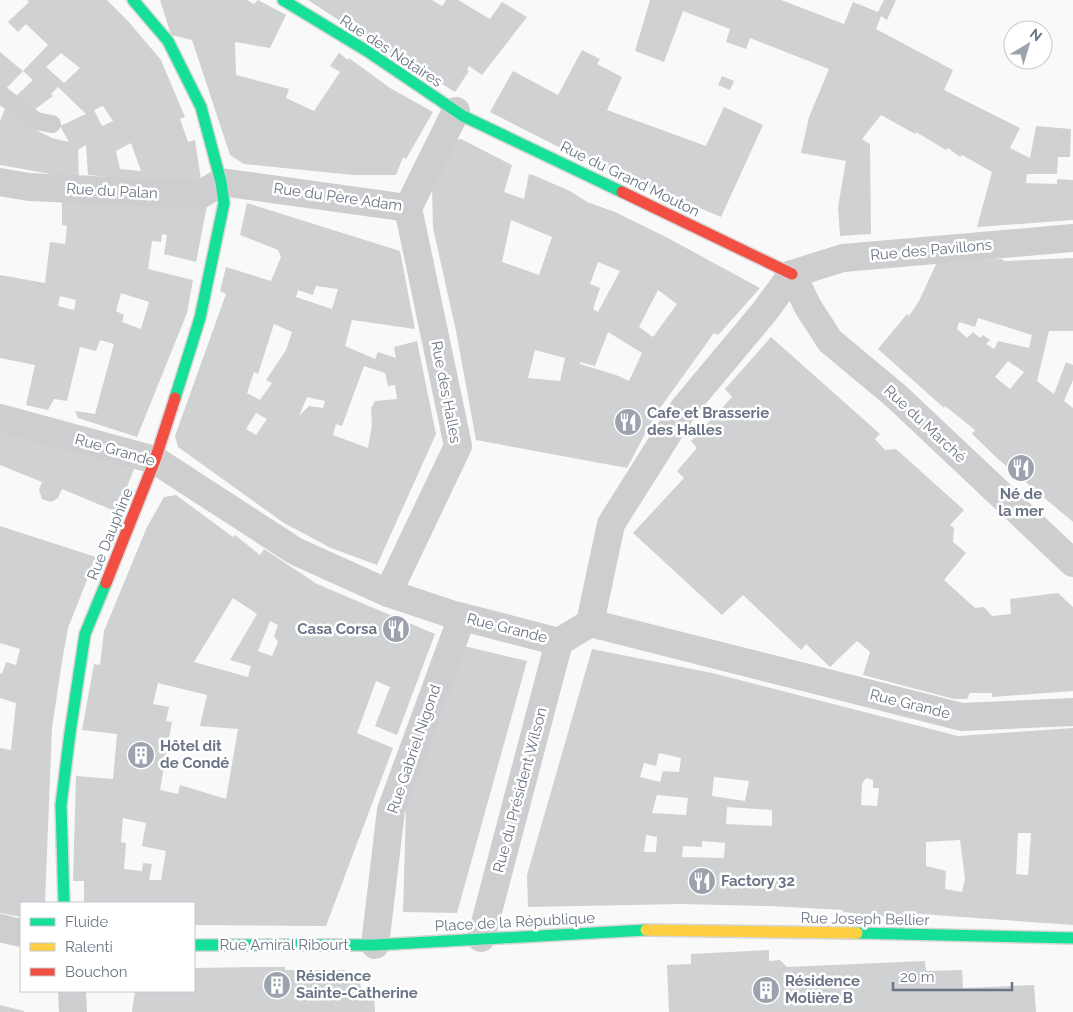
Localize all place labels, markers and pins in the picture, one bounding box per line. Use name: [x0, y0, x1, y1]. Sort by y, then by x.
place label: Cafe et Brasserie des Halles: [647, 404, 769, 439]
restaurant icon: Cafe et Brasserie des Halles: [613, 407, 643, 437]
restaurant icon: Né de la mer: [1006, 453, 1036, 483]
place label: Né de la mer: [998, 485, 1044, 520]
restaurant icon: Casa Corsa: [381, 614, 411, 644]
place label: Casa Corsa: [297, 620, 377, 638]
place label: Hôtel dit de Condé: [160, 737, 229, 772]
building icon: Hôtel dit de Condé: [126, 740, 156, 770]
restaurant icon: Factory 32: [687, 866, 717, 896]
place label: Factory 32: [721, 872, 795, 890]
place label: Résidence Sainte-Catherine: [296, 967, 418, 1002]
building icon: Résidence Sainte-Catherine: [262, 970, 292, 1000]
place label: Résidence Molière B: [785, 972, 860, 1007]
building icon: Résidence Molière B: [751, 975, 781, 1005]

